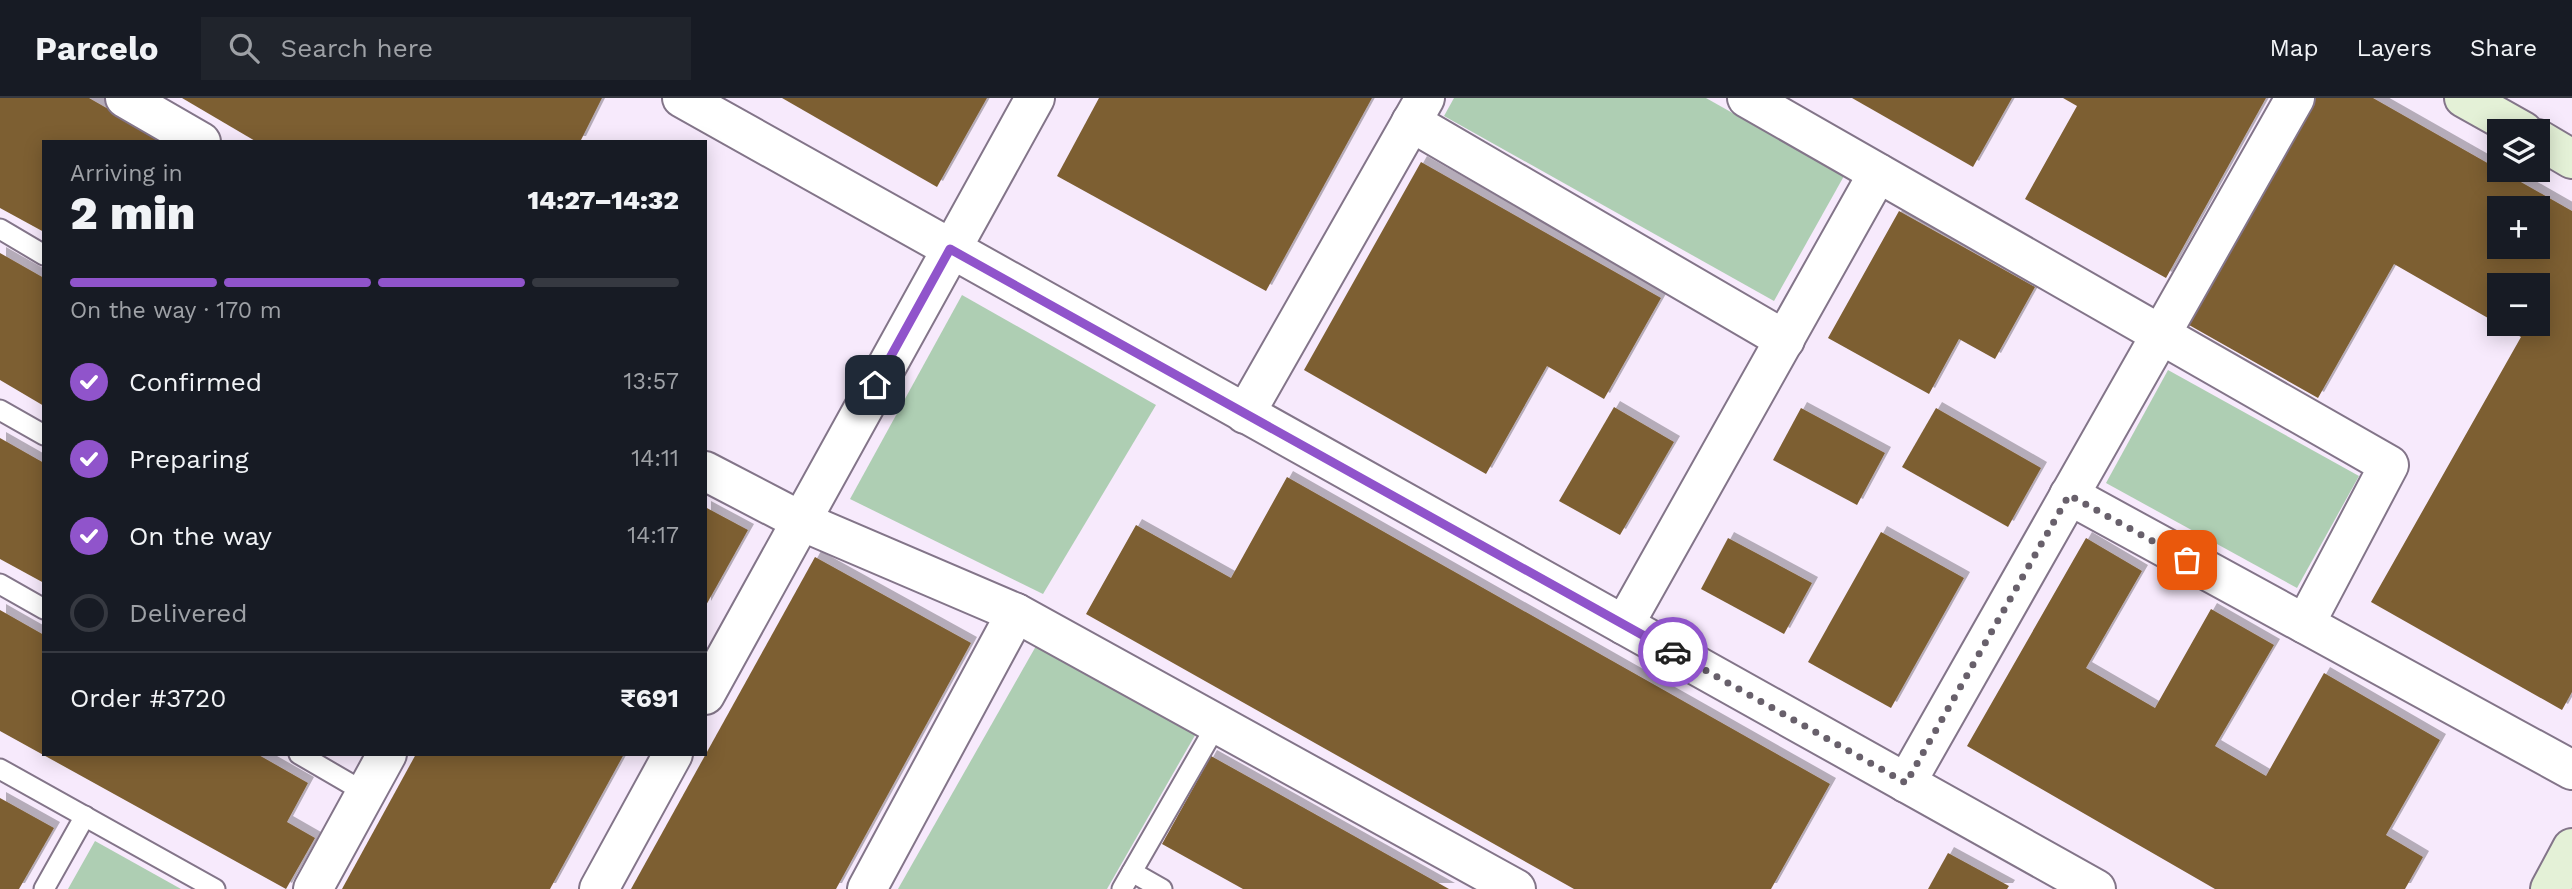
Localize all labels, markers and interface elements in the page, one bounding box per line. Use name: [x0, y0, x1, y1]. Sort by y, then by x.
search box: [201, 17, 691, 80]
text: Parcelo: [35, 29, 159, 68]
icon: search: [225, 29, 263, 67]
text: Search here: [281, 33, 433, 63]
text: Map: [2270, 34, 2318, 62]
text: Layers: [2356, 34, 2432, 62]
text: Share: [2470, 34, 2537, 62]
map controls: [2487, 119, 2550, 336]
button: layers: [2487, 119, 2550, 182]
text: Arriving in: [70, 160, 183, 187]
text: 14:27–14:32: [528, 185, 679, 215]
text: 2 min: [70, 186, 195, 240]
button: +: [2487, 196, 2550, 259]
button: −: [2487, 273, 2550, 336]
text: On the way · 170 m: [70, 297, 282, 324]
pin: [845, 355, 905, 415]
icon: check: [70, 363, 108, 401]
icon: home: [856, 366, 894, 404]
text: Confirmed: [129, 367, 262, 397]
text: 13:57: [624, 368, 679, 395]
icon: check: [70, 440, 108, 478]
text: Preparing: [129, 444, 249, 474]
text: 14:11: [631, 445, 679, 472]
icon: check: [70, 517, 108, 555]
text: On the way: [129, 521, 272, 551]
text: 14:17: [627, 522, 679, 549]
pin: [2157, 530, 2217, 590]
icon: bag: [2168, 541, 2206, 579]
text: Delivered: [129, 598, 248, 628]
courier: [1638, 617, 1708, 687]
icon: car: [1654, 633, 1692, 671]
text: Order #3720: [70, 683, 226, 713]
text: ₹691: [620, 683, 679, 713]

